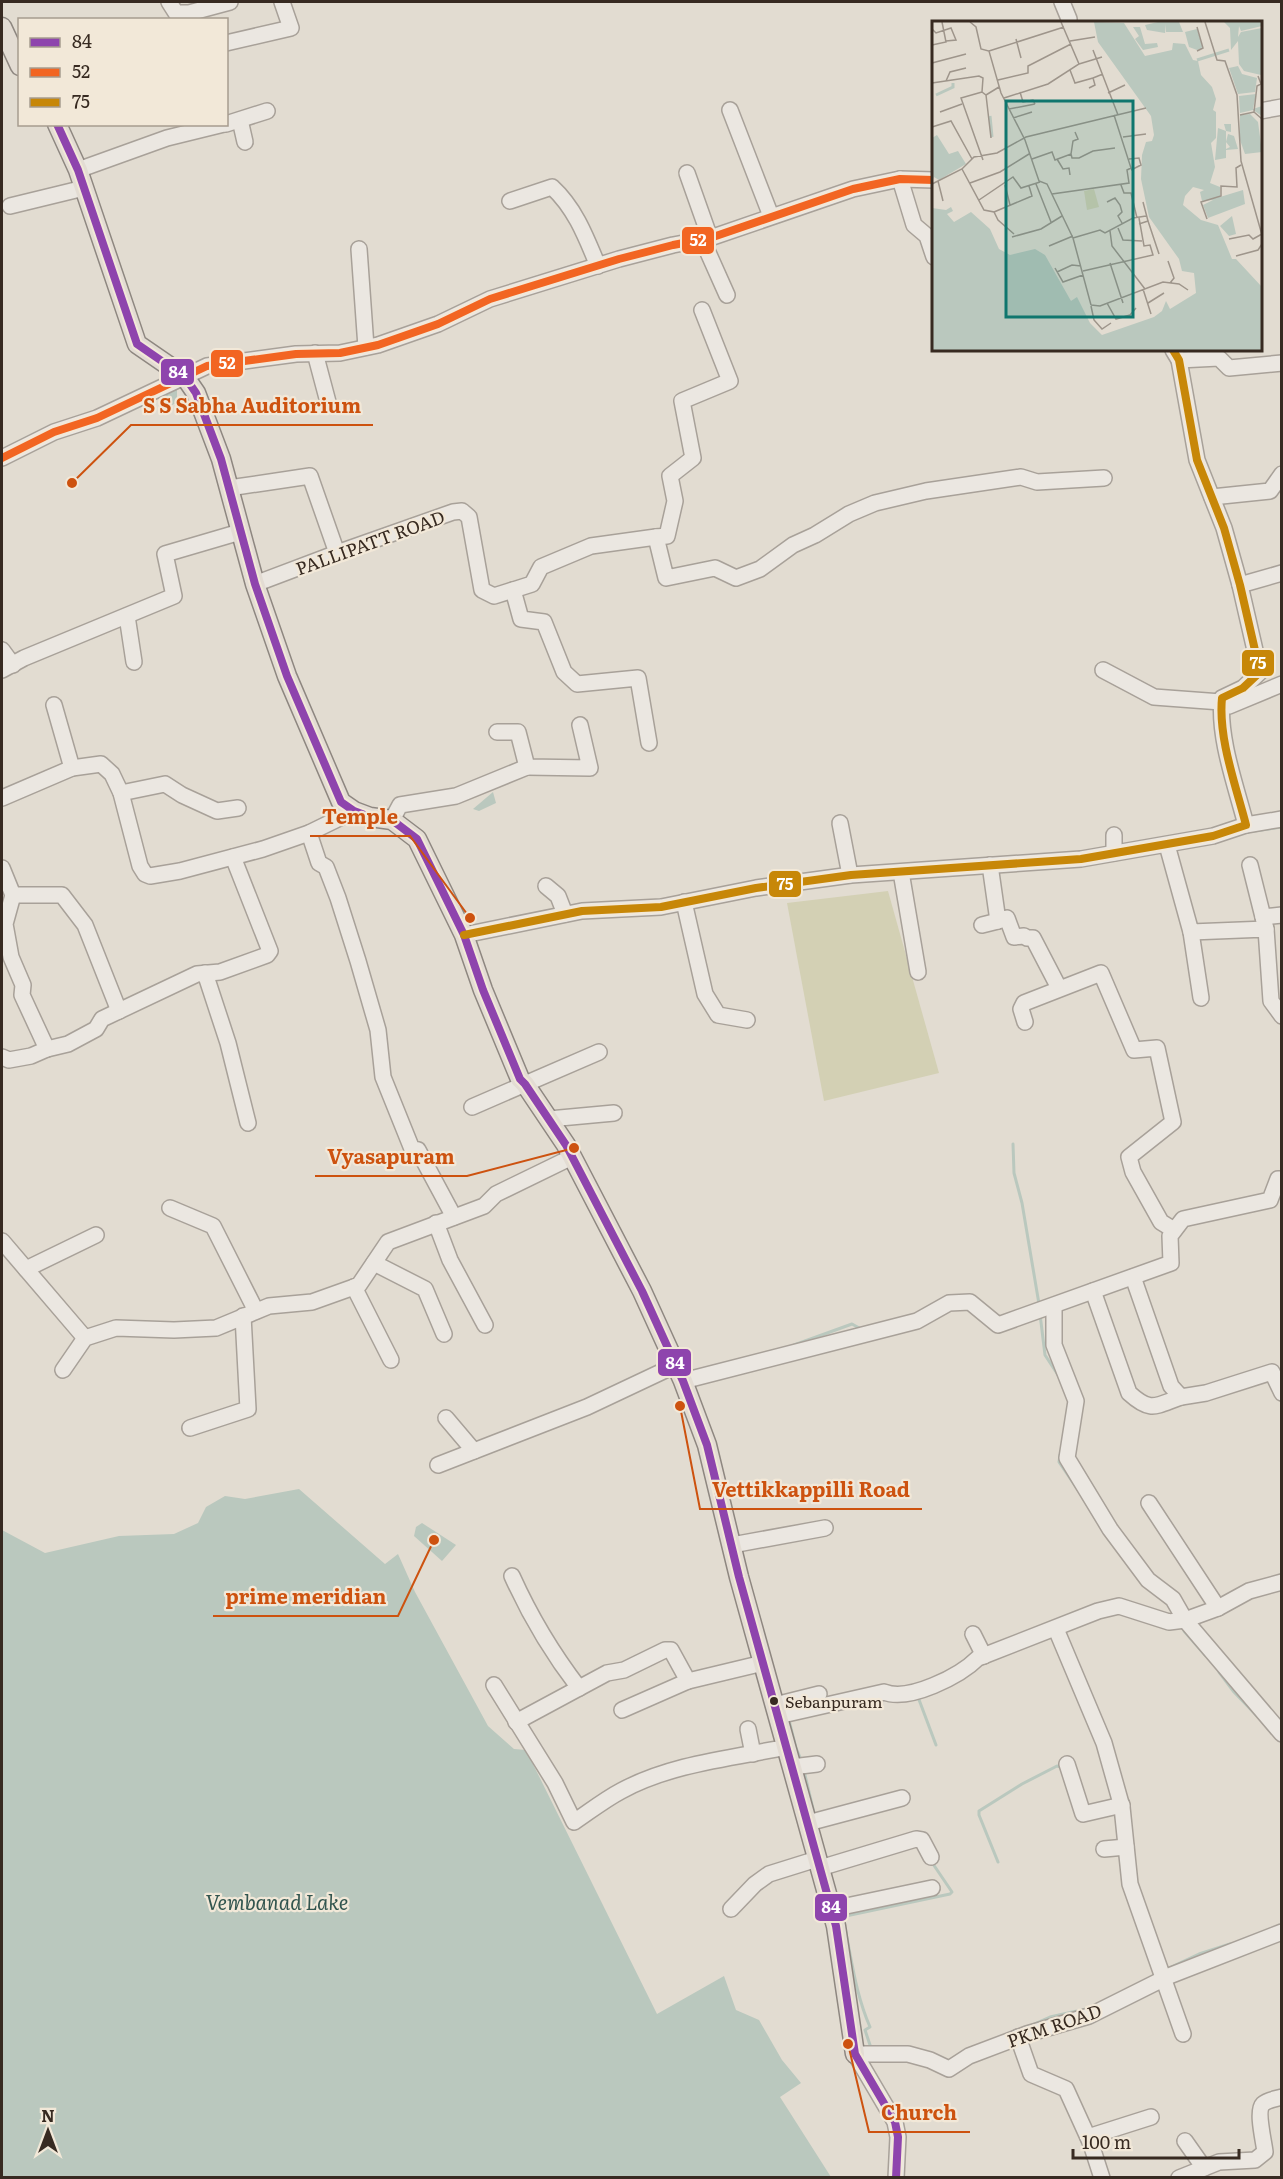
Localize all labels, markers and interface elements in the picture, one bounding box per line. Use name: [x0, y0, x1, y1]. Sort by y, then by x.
legend: [18, 18, 228, 126]
inset map: [932, 21, 1262, 351]
text: 84: [72, 27, 92, 54]
text: 52: [72, 57, 90, 84]
text: 75: [72, 87, 90, 114]
line badge: 52: [681, 226, 715, 255]
text: 52: [689, 227, 707, 251]
line badge: 52: [210, 349, 244, 378]
text: 52: [218, 350, 236, 374]
line badge: 84: [160, 358, 195, 386]
text: 84: [168, 359, 188, 383]
callout: S S Sabha Auditorium: [131, 387, 373, 425]
text: S S Sabha Auditorium: [143, 389, 361, 419]
street label: PALLIPATT ROAD: [292, 502, 448, 582]
line badge: 75: [1241, 649, 1275, 677]
text: 75: [1249, 650, 1267, 674]
callout: Temple: [310, 798, 410, 836]
text: Temple: [322, 800, 398, 830]
line badge: 75: [768, 870, 802, 898]
text: 75: [776, 871, 794, 895]
callout: Vyasapuram: [315, 1138, 467, 1176]
text: Vyasapuram: [327, 1140, 455, 1170]
line badge: 84: [657, 1348, 692, 1377]
text: 84: [665, 1350, 685, 1374]
callout: Vettikkappilli Road: [700, 1471, 922, 1509]
text: Vettikkappilli Road: [712, 1473, 910, 1503]
callout: prime meridian: [213, 1578, 398, 1616]
text: prime meridian: [226, 1580, 387, 1610]
place label: Sebanpuram: [785, 1689, 883, 1713]
marker: Sebanpuram: [768, 1695, 780, 1707]
water label: Vembanad Lake: [206, 1886, 348, 1916]
line badge: 84: [814, 1893, 848, 1922]
text: 84: [821, 1894, 841, 1918]
street label: PKM ROAD: [1003, 1996, 1105, 2054]
callout: Church: [869, 2094, 970, 2132]
text: Church: [881, 2096, 957, 2126]
north arrow: [18, 2101, 78, 2161]
text: N: [41, 2103, 55, 2127]
scale bar: [1073, 2122, 1240, 2160]
text: 100 m: [1082, 2128, 1131, 2155]

